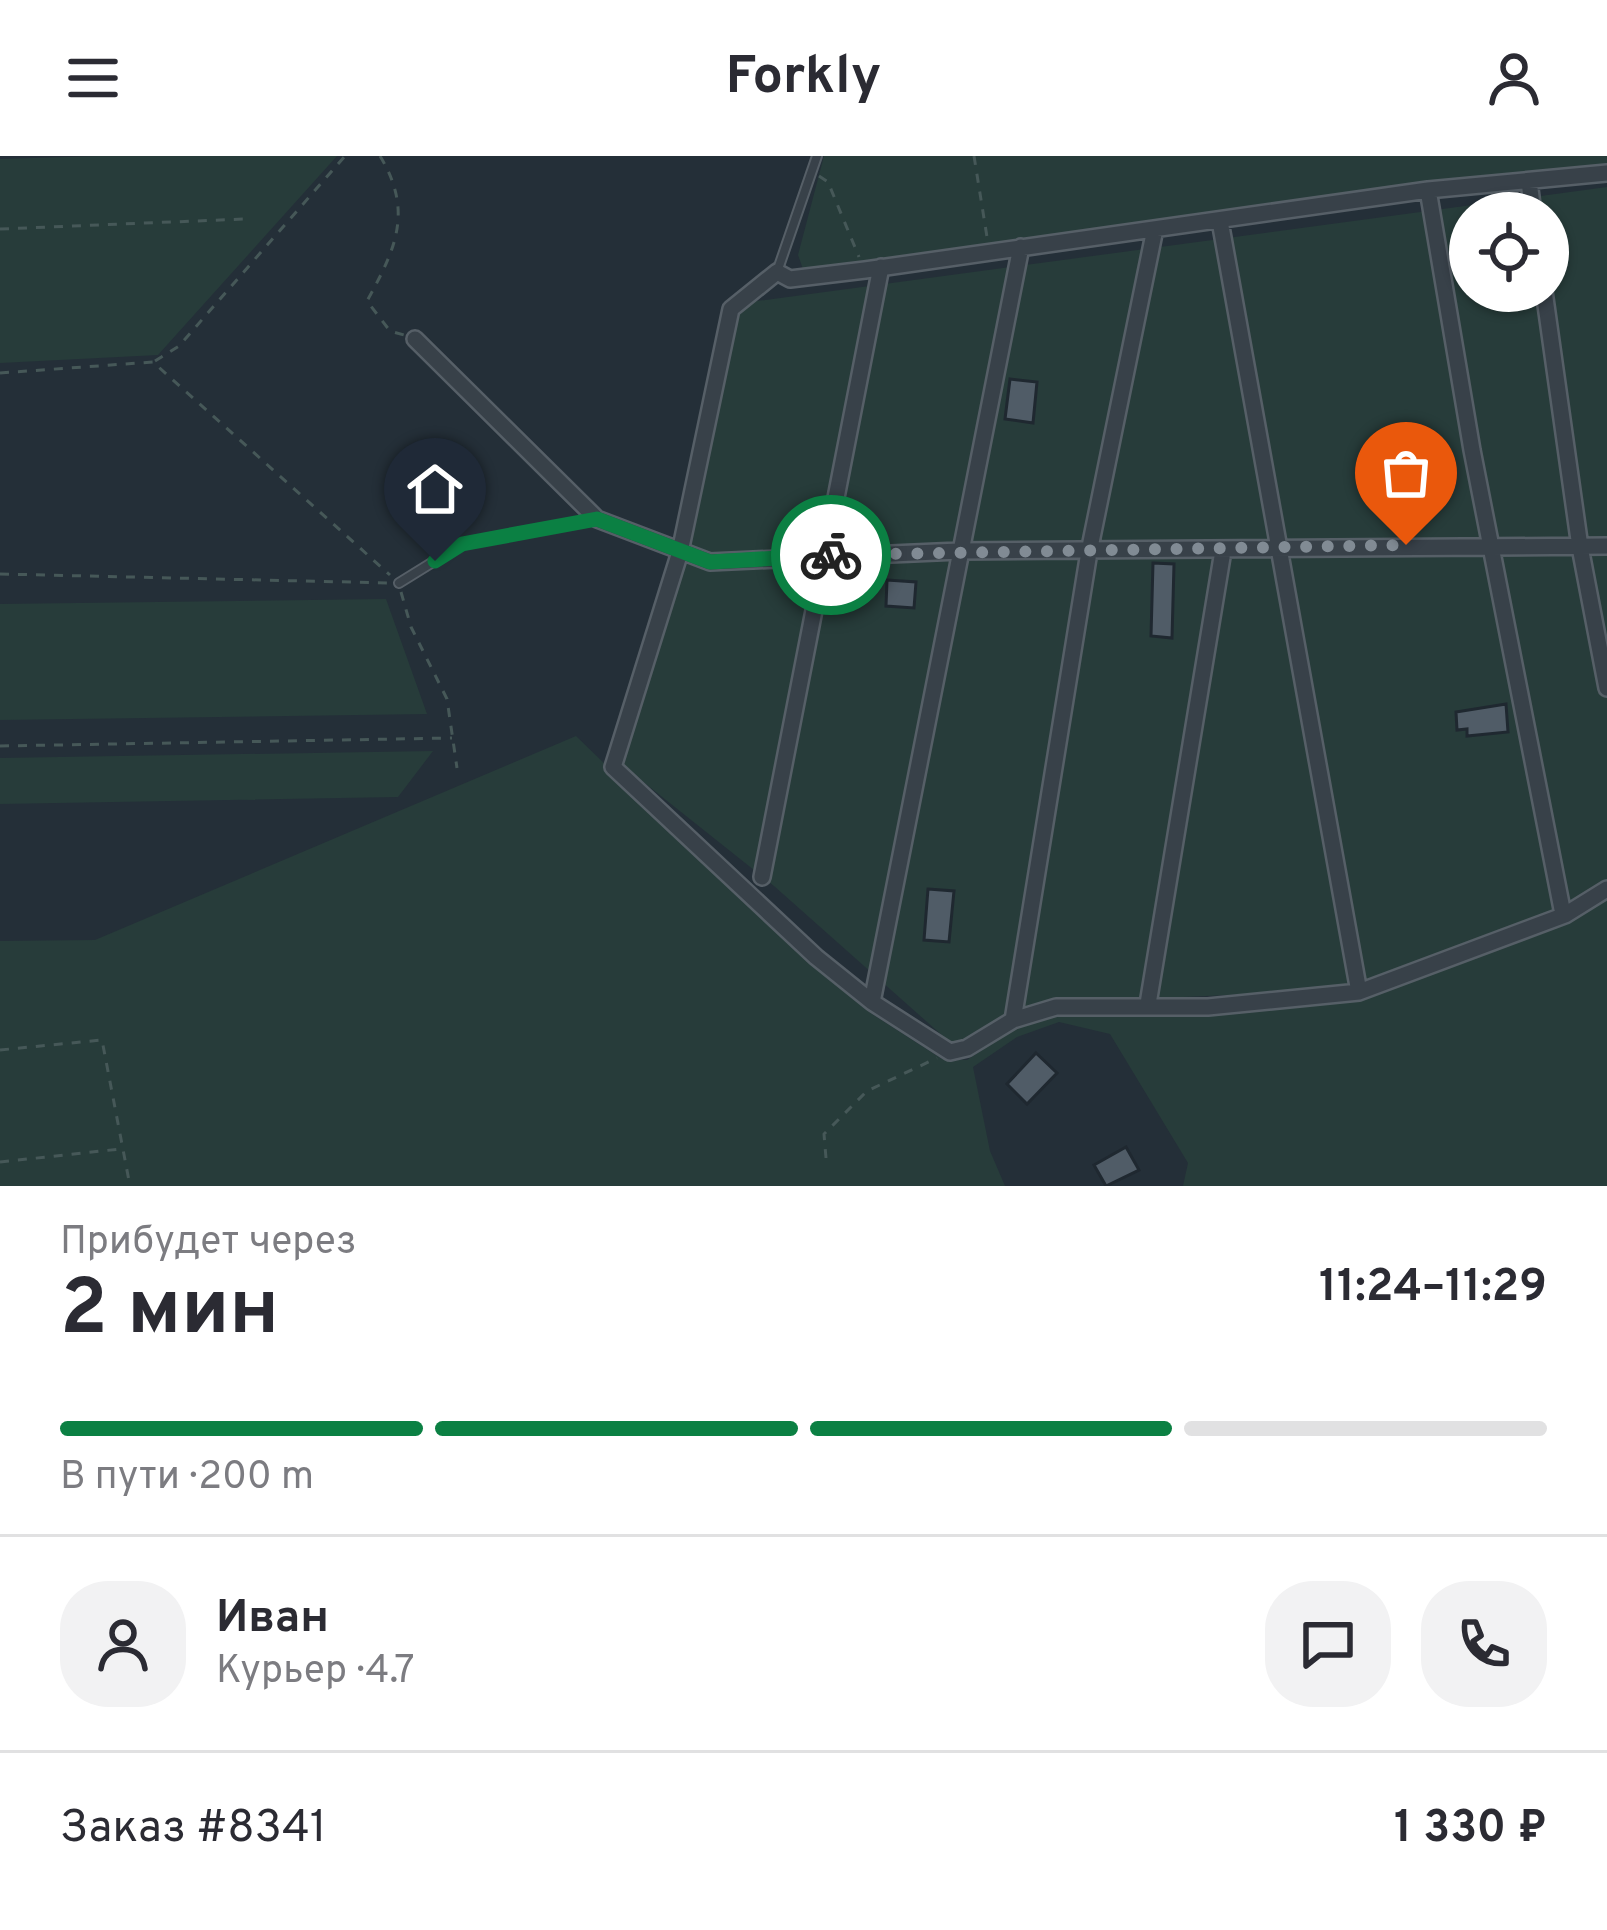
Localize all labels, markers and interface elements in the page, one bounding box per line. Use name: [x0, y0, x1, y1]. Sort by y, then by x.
text: Forkly: [726, 44, 881, 113]
icon: menu: [60, 45, 126, 111]
icon: person: [1481, 45, 1547, 111]
map controls: [1449, 192, 1569, 312]
button: locate: [1449, 192, 1569, 312]
pin: [1355, 422, 1457, 545]
pin: [384, 438, 486, 561]
icon: bag: [1373, 440, 1439, 506]
icon: home: [402, 456, 468, 522]
courier: [771, 495, 891, 615]
icon: bike: [798, 522, 864, 588]
text: Прибудет через: [60, 1219, 357, 1268]
text: 11:24–11:29: [1319, 1260, 1547, 1317]
text: 2 мин: [60, 1263, 279, 1362]
text: В пути · 200 m: [60, 1454, 314, 1503]
button: person: [60, 1581, 186, 1707]
button: chat: [1265, 1581, 1391, 1707]
button: phone: [1421, 1581, 1547, 1707]
text: Иван: [216, 1591, 329, 1648]
text: Курьер · 4.7: [216, 1648, 415, 1697]
text: Заказ #8341: [60, 1801, 327, 1858]
text: 1 330 ₽: [1394, 1801, 1547, 1858]

